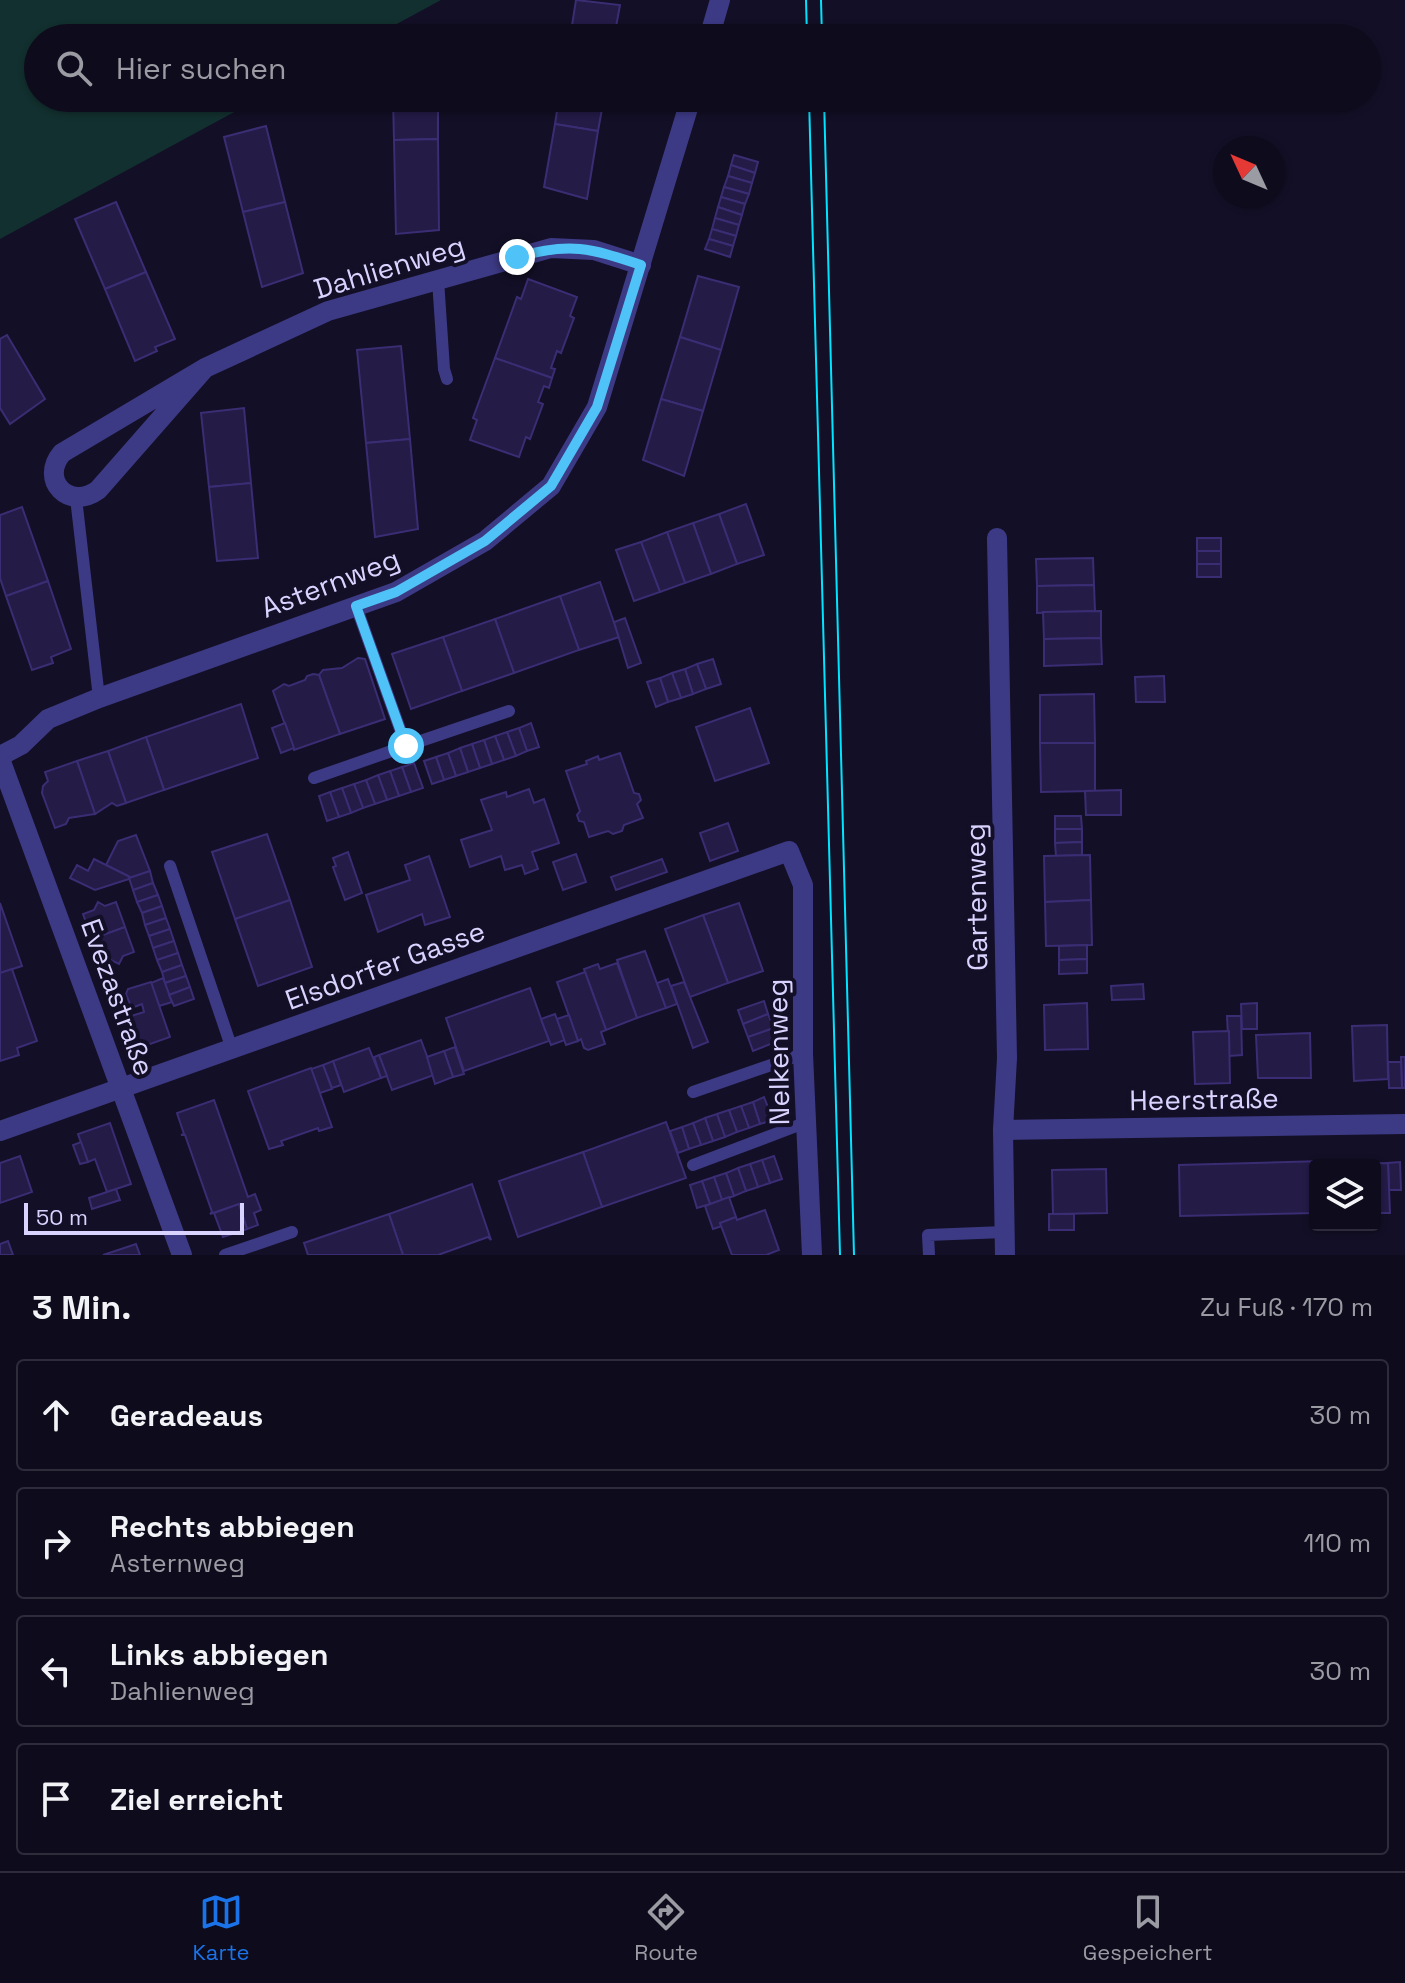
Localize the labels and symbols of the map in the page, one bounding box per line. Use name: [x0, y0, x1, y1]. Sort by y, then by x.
north arrow: [1213, 136, 1285, 208]
street label: Dahlienweg: [309, 227, 469, 307]
route end: [499, 239, 535, 275]
street label: Asternweg: [256, 540, 404, 626]
route start: [388, 728, 424, 764]
street label: Gartenweg: [957, 823, 995, 971]
street label: Elsdorfer Gasse: [280, 912, 490, 1018]
street label: Evezastraße: [73, 914, 163, 1080]
street label: Nelkenweg: [759, 978, 797, 1126]
street label: Heerstraße: [1129, 1080, 1279, 1118]
scale bar: [24, 1199, 244, 1235]

